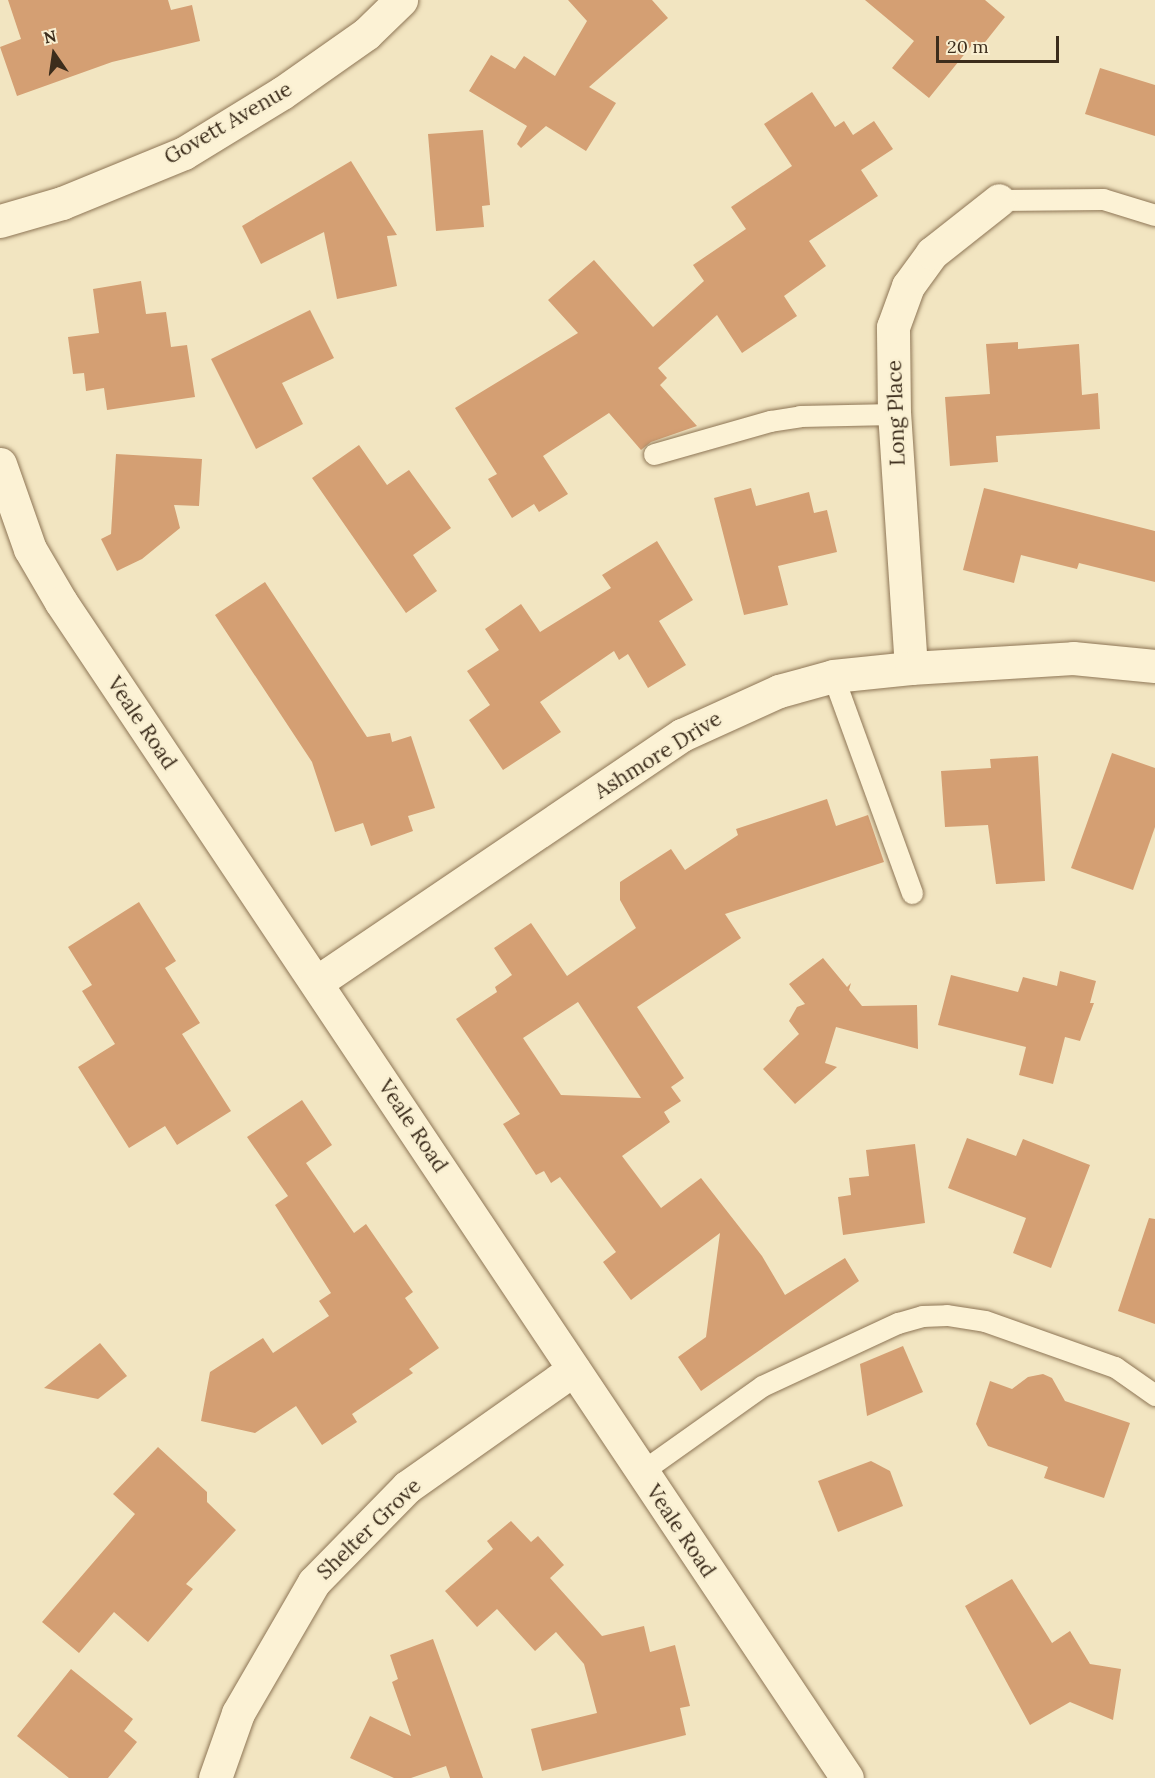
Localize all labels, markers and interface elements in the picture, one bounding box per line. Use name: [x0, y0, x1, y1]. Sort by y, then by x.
north arrow: [24, 24, 84, 84]
scale bar: [939, 24, 1062, 62]
text: N: [42, 25, 58, 48]
text: 20 m: [947, 35, 989, 58]
street label: Govett Avenue: [160, 76, 296, 170]
street label: Long Place: [882, 360, 910, 466]
street label: Veale Road: [102, 672, 182, 774]
street label: Ashmore Drive: [590, 706, 726, 804]
street label: Veale Road: [373, 1075, 453, 1177]
street label: Shelter Grove: [312, 1473, 426, 1585]
street label: Veale Road: [641, 1480, 721, 1582]

